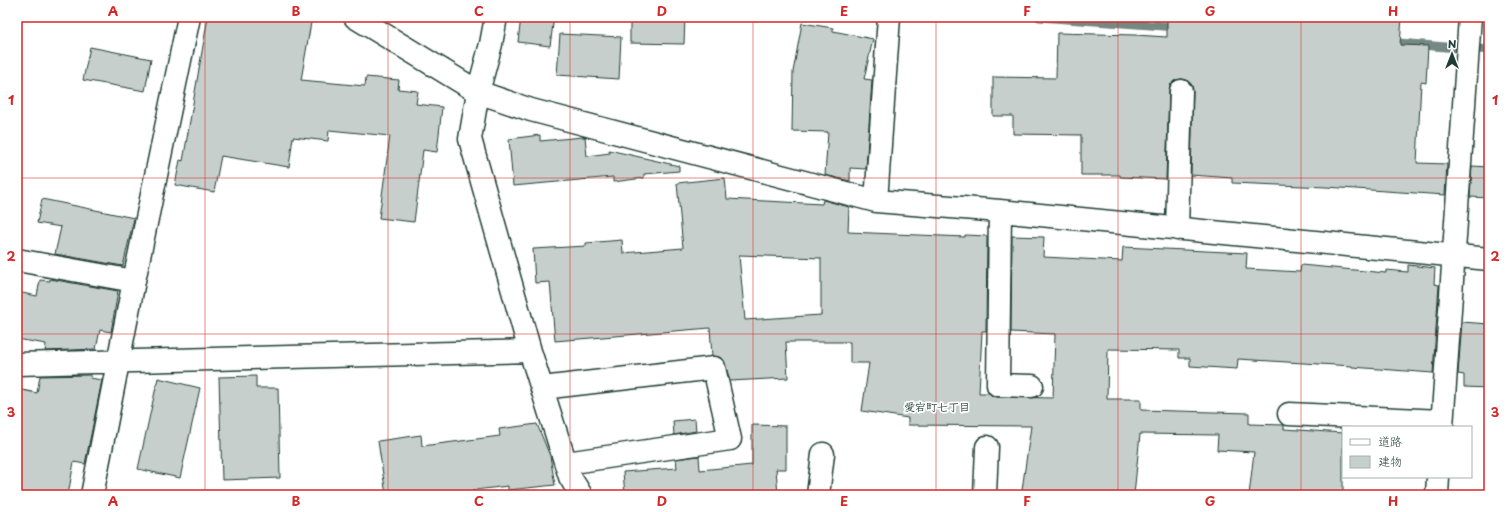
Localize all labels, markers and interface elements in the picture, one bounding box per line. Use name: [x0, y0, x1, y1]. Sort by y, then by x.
text: A: [108, 1, 118, 20]
text: B: [292, 1, 301, 20]
text: C: [474, 1, 484, 20]
text: D: [657, 1, 667, 20]
text: E: [840, 1, 848, 20]
text: F: [1023, 1, 1031, 20]
text: G: [1205, 1, 1215, 20]
text: H: [1388, 1, 1398, 20]
north arrow: [1432, 34, 1472, 74]
text: N: [1448, 35, 1457, 52]
text: 1: [8, 90, 14, 109]
text: 1: [1492, 90, 1498, 109]
text: 2: [6, 246, 16, 265]
text: 2: [1490, 246, 1500, 265]
district label: 愛宕町七丁目: [904, 398, 970, 415]
text: 3: [7, 402, 16, 421]
text: 3: [1491, 402, 1500, 421]
legend: [1342, 426, 1472, 478]
text: 道路: [1378, 432, 1402, 450]
text: 建物: [1378, 452, 1402, 470]
text: A: [108, 491, 118, 510]
text: B: [292, 491, 301, 510]
text: C: [474, 491, 484, 510]
text: D: [657, 491, 667, 510]
text: E: [840, 491, 848, 510]
text: F: [1023, 491, 1031, 510]
text: G: [1205, 491, 1215, 510]
text: H: [1388, 491, 1398, 510]

